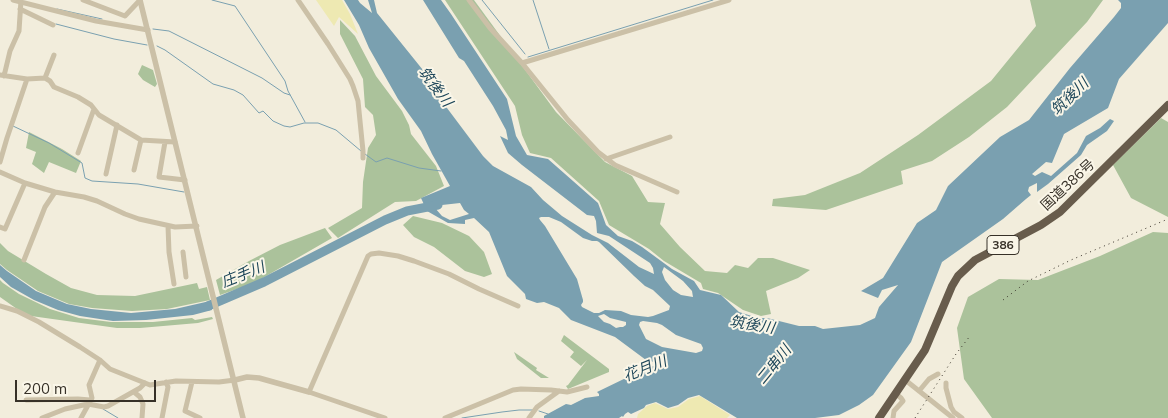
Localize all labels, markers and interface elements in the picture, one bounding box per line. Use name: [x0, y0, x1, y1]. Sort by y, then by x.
water label: 筑後川: [414, 64, 456, 110]
water label: 筑後川: [1048, 75, 1092, 119]
street label: 国道386号: [1038, 156, 1098, 214]
road number: 386: [987, 236, 1019, 254]
water label: 庄手川: [219, 258, 267, 292]
water label: 筑後川: [728, 313, 776, 337]
water label: 二串川: [753, 342, 795, 388]
water label: 花月川: [621, 352, 669, 386]
scale bar: [18, 370, 159, 402]
text: 200 m: [23, 379, 67, 398]

